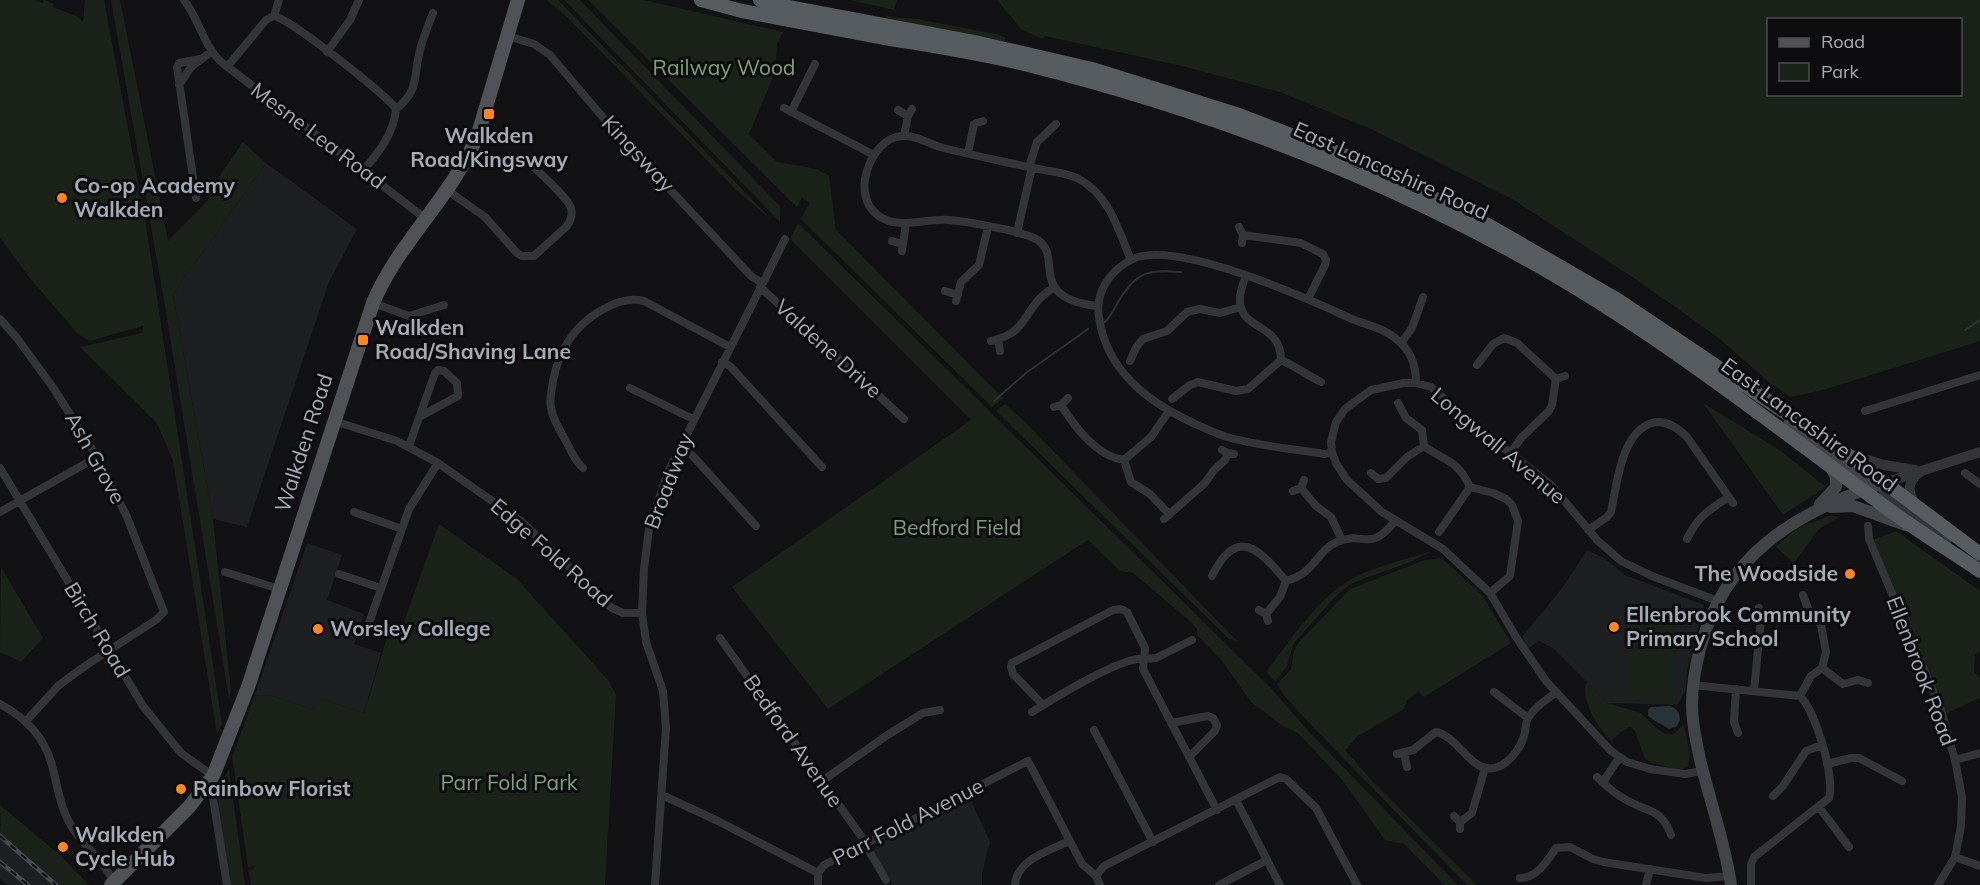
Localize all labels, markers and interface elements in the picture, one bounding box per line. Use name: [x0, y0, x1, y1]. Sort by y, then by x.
legend: [1767, 18, 1962, 96]
text: Road: [1821, 30, 1865, 53]
park label: Railway Wood: [653, 54, 795, 80]
text: Park: [1821, 60, 1860, 83]
street label: Mesne Lea Road: [246, 76, 391, 194]
marker: Walkden Road/Kingsway: [482, 107, 496, 121]
street label: Kingsway: [597, 110, 681, 197]
street label: East Lancashire Road: [1290, 115, 1493, 225]
place label: Walkden Road/Kingsway: [410, 122, 568, 172]
place label: Co-op Academy Walkden: [74, 172, 236, 222]
marker: Co-op Academy Walkden: [55, 191, 69, 205]
street label: Valdene Drive: [770, 293, 888, 403]
place label: Walkden Road/Shaving Lane: [375, 314, 571, 364]
marker: Walkden Road/Shaving Lane: [356, 333, 370, 347]
street label: East Lancashire Road: [1717, 352, 1902, 497]
street label: Walkden Road: [268, 370, 338, 515]
street label: Longwall Avenue: [1426, 381, 1571, 509]
street label: Ash Grove: [60, 407, 132, 508]
street label: Broadway: [638, 429, 698, 532]
street label: Edge Fold Road: [486, 492, 618, 612]
park label: Bedford Field: [893, 514, 1021, 540]
place label: The Woodside: [1694, 560, 1838, 586]
marker: The Woodside: [1843, 567, 1857, 581]
street label: Birch Road: [59, 577, 136, 682]
street label: Ellenbrook Road: [1881, 592, 1962, 749]
place label: Ellenbrook Community Primary School: [1626, 601, 1852, 651]
place label: Worsley College: [330, 615, 490, 641]
marker: Ellenbrook Community Primary School: [1607, 620, 1621, 634]
marker: Worsley College: [311, 622, 325, 636]
street label: Bedford Avenue: [738, 669, 849, 812]
park label: Parr Fold Park: [440, 769, 578, 795]
street label: Parr Fold Avenue: [828, 772, 987, 870]
place label: Rainbow Florist: [193, 775, 350, 801]
marker: Rainbow Florist: [174, 782, 188, 796]
place label: Walkden Cycle Hub: [75, 821, 175, 871]
marker: Walkden Cycle Hub: [56, 840, 70, 854]

